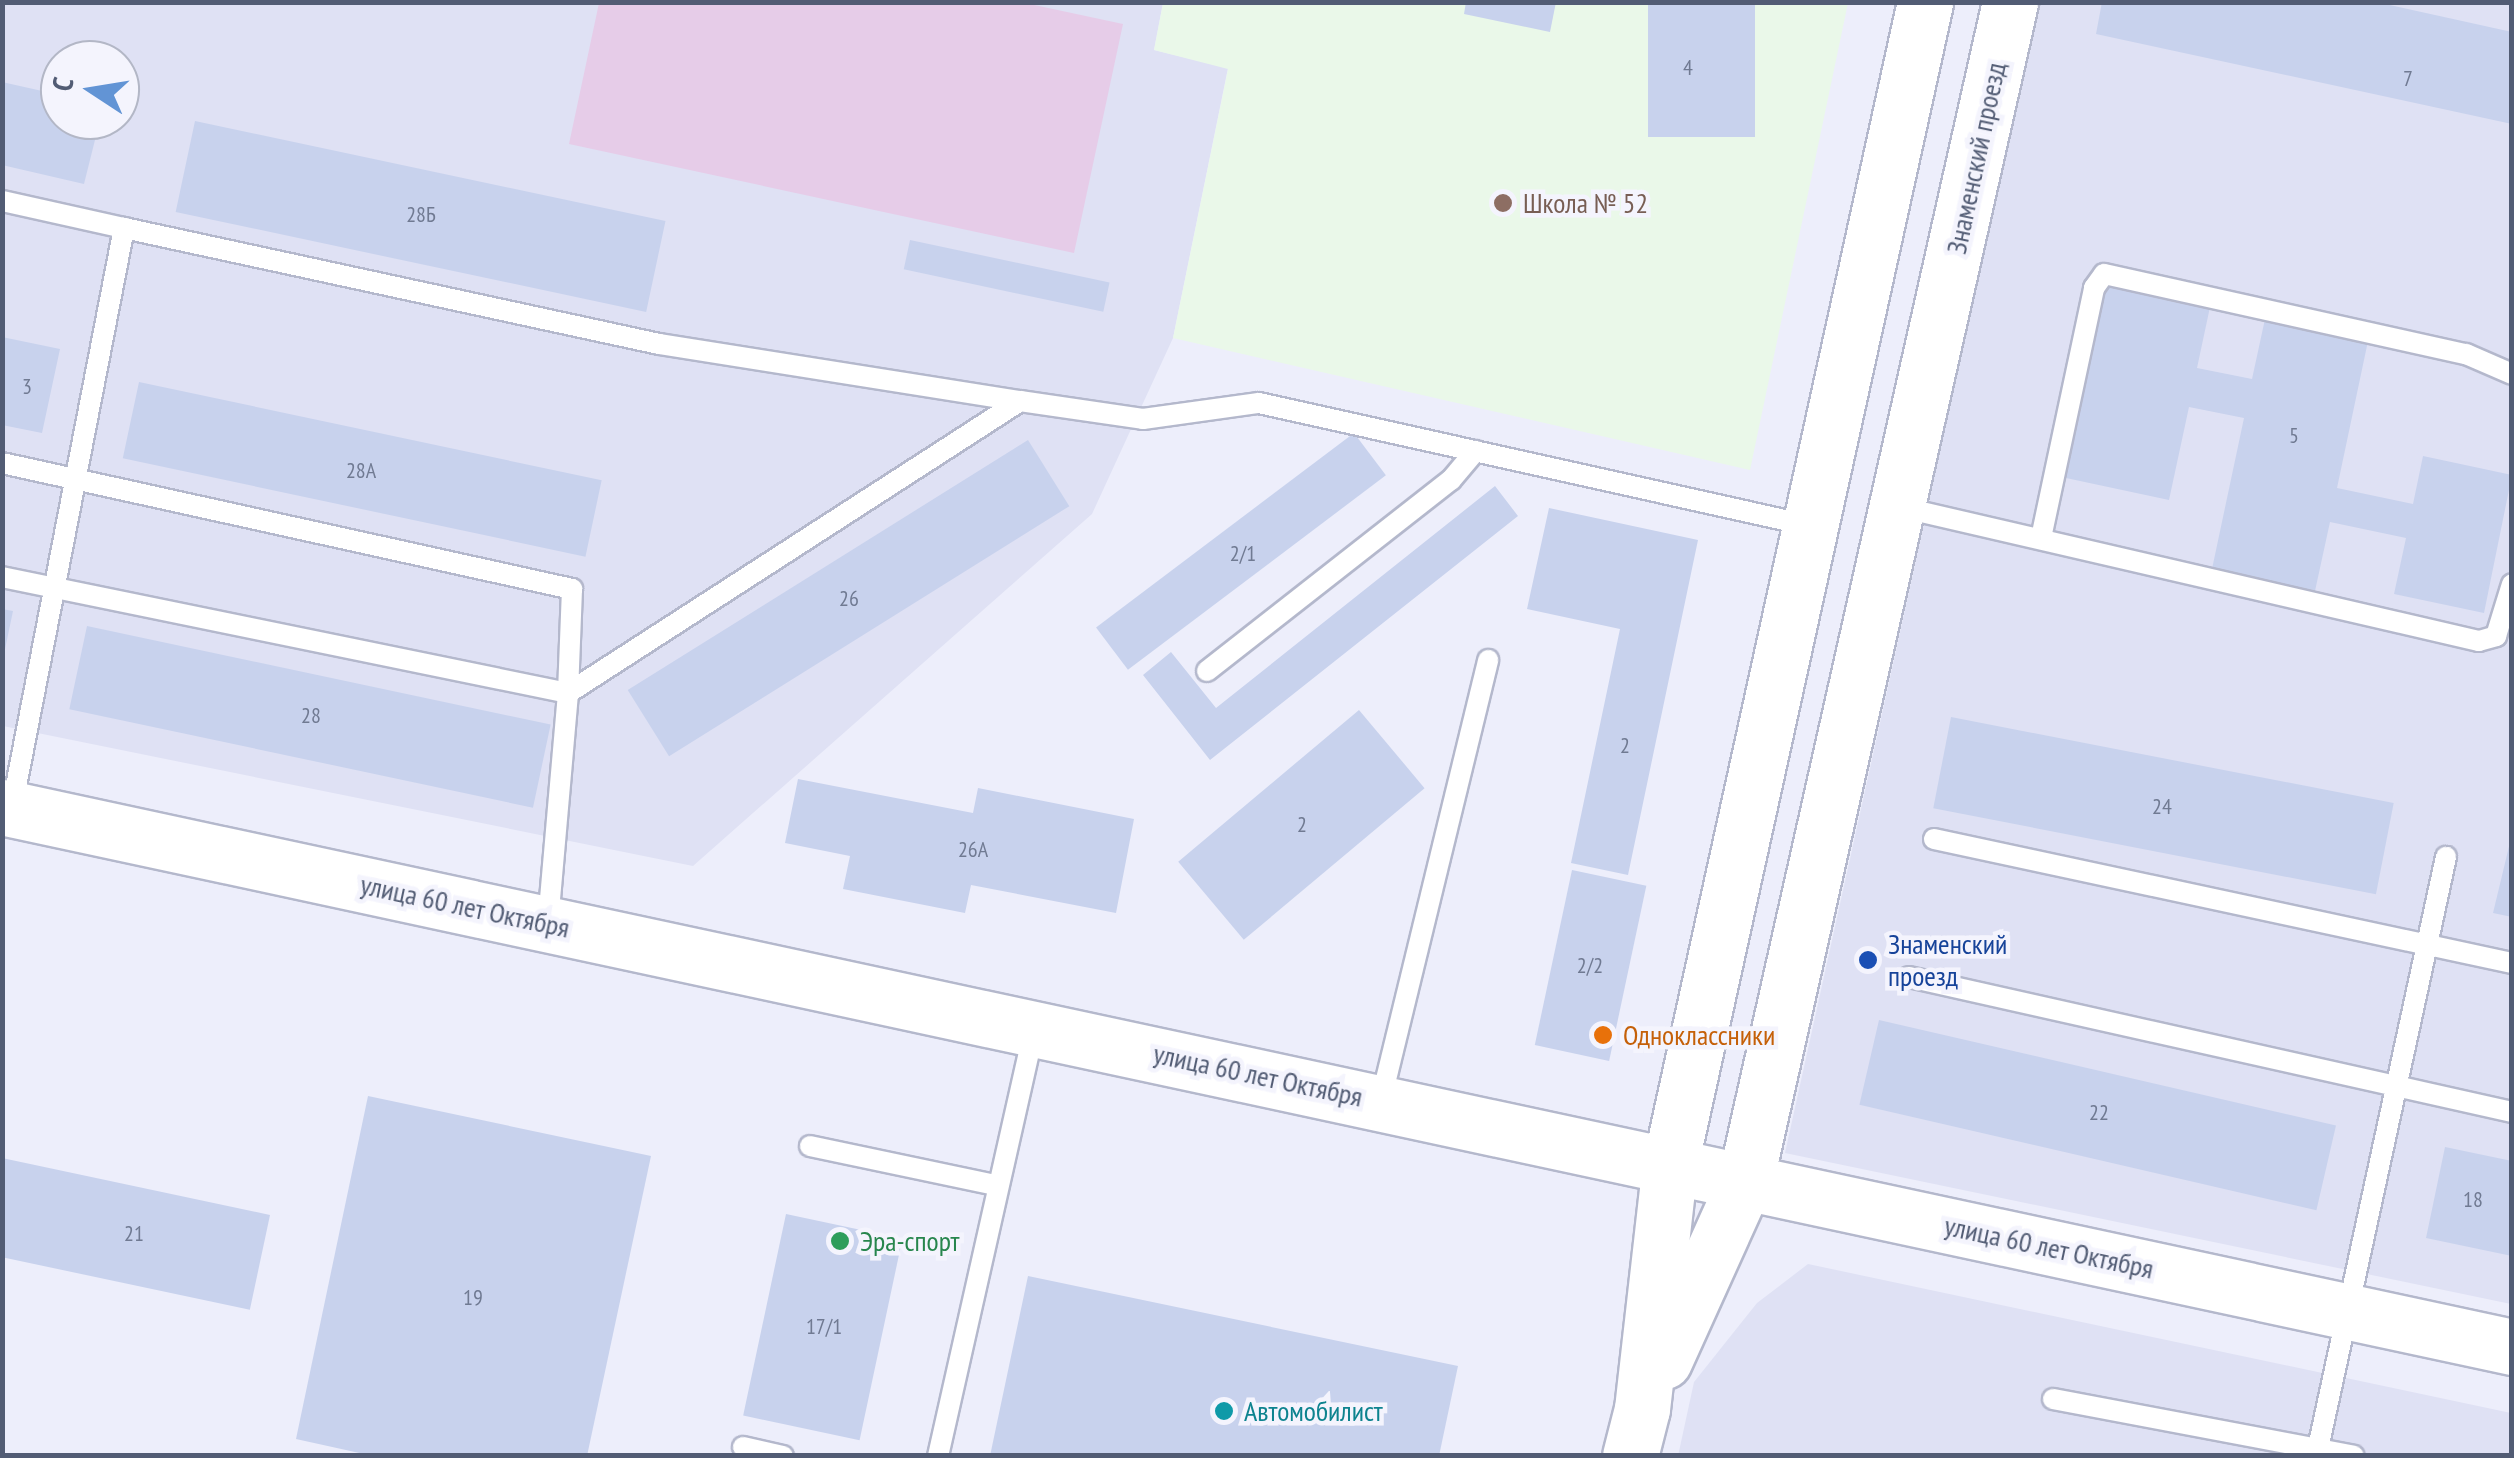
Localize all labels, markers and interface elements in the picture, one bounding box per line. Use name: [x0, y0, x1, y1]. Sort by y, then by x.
north arrow: [40, 40, 140, 140]
house number: 4: [1683, 55, 1693, 81]
street label: Знаменский проезд: [1939, 59, 2013, 257]
house number: 7: [2403, 66, 2413, 92]
text: С: [43, 74, 82, 94]
place label: Школа № 52: [1523, 186, 1648, 220]
marker: Школа № 52: [1492, 192, 1514, 214]
house number: 28Б: [406, 202, 436, 228]
house number: 3: [22, 374, 32, 400]
house number: 5: [2289, 423, 2299, 449]
house number: 28А: [346, 458, 376, 484]
house number: 2/1: [1230, 541, 1256, 567]
house number: 26: [839, 586, 859, 612]
house number: 28: [301, 703, 321, 729]
house number: 2: [1620, 733, 1630, 759]
house number: 24: [2152, 794, 2172, 820]
house number: 2: [1297, 812, 1307, 838]
house number: 26А: [958, 837, 988, 863]
street label: улица 60 лет Октября: [357, 867, 573, 945]
place label: Знаменский проезд: [1888, 927, 2007, 993]
marker: Знаменский проезд: [1857, 949, 1879, 971]
house number: 2/2: [1577, 953, 1603, 979]
place label: Одноклассники: [1623, 1018, 1775, 1052]
marker: Одноклассники: [1592, 1024, 1614, 1046]
street label: улица 60 лет Октября: [1150, 1036, 1366, 1114]
house number: 22: [2089, 1100, 2109, 1126]
house number: 18: [2463, 1187, 2483, 1213]
street label: улица 60 лет Октября: [1941, 1208, 2157, 1286]
house number: 21: [124, 1221, 144, 1247]
place label: Эра-спорт: [860, 1224, 959, 1258]
marker: Эра-спорт: [829, 1230, 851, 1252]
house number: 19: [463, 1285, 483, 1311]
house number: 17/1: [806, 1314, 842, 1340]
place label: Автомобилист: [1244, 1394, 1383, 1428]
marker: Автомобилист: [1213, 1400, 1235, 1422]

